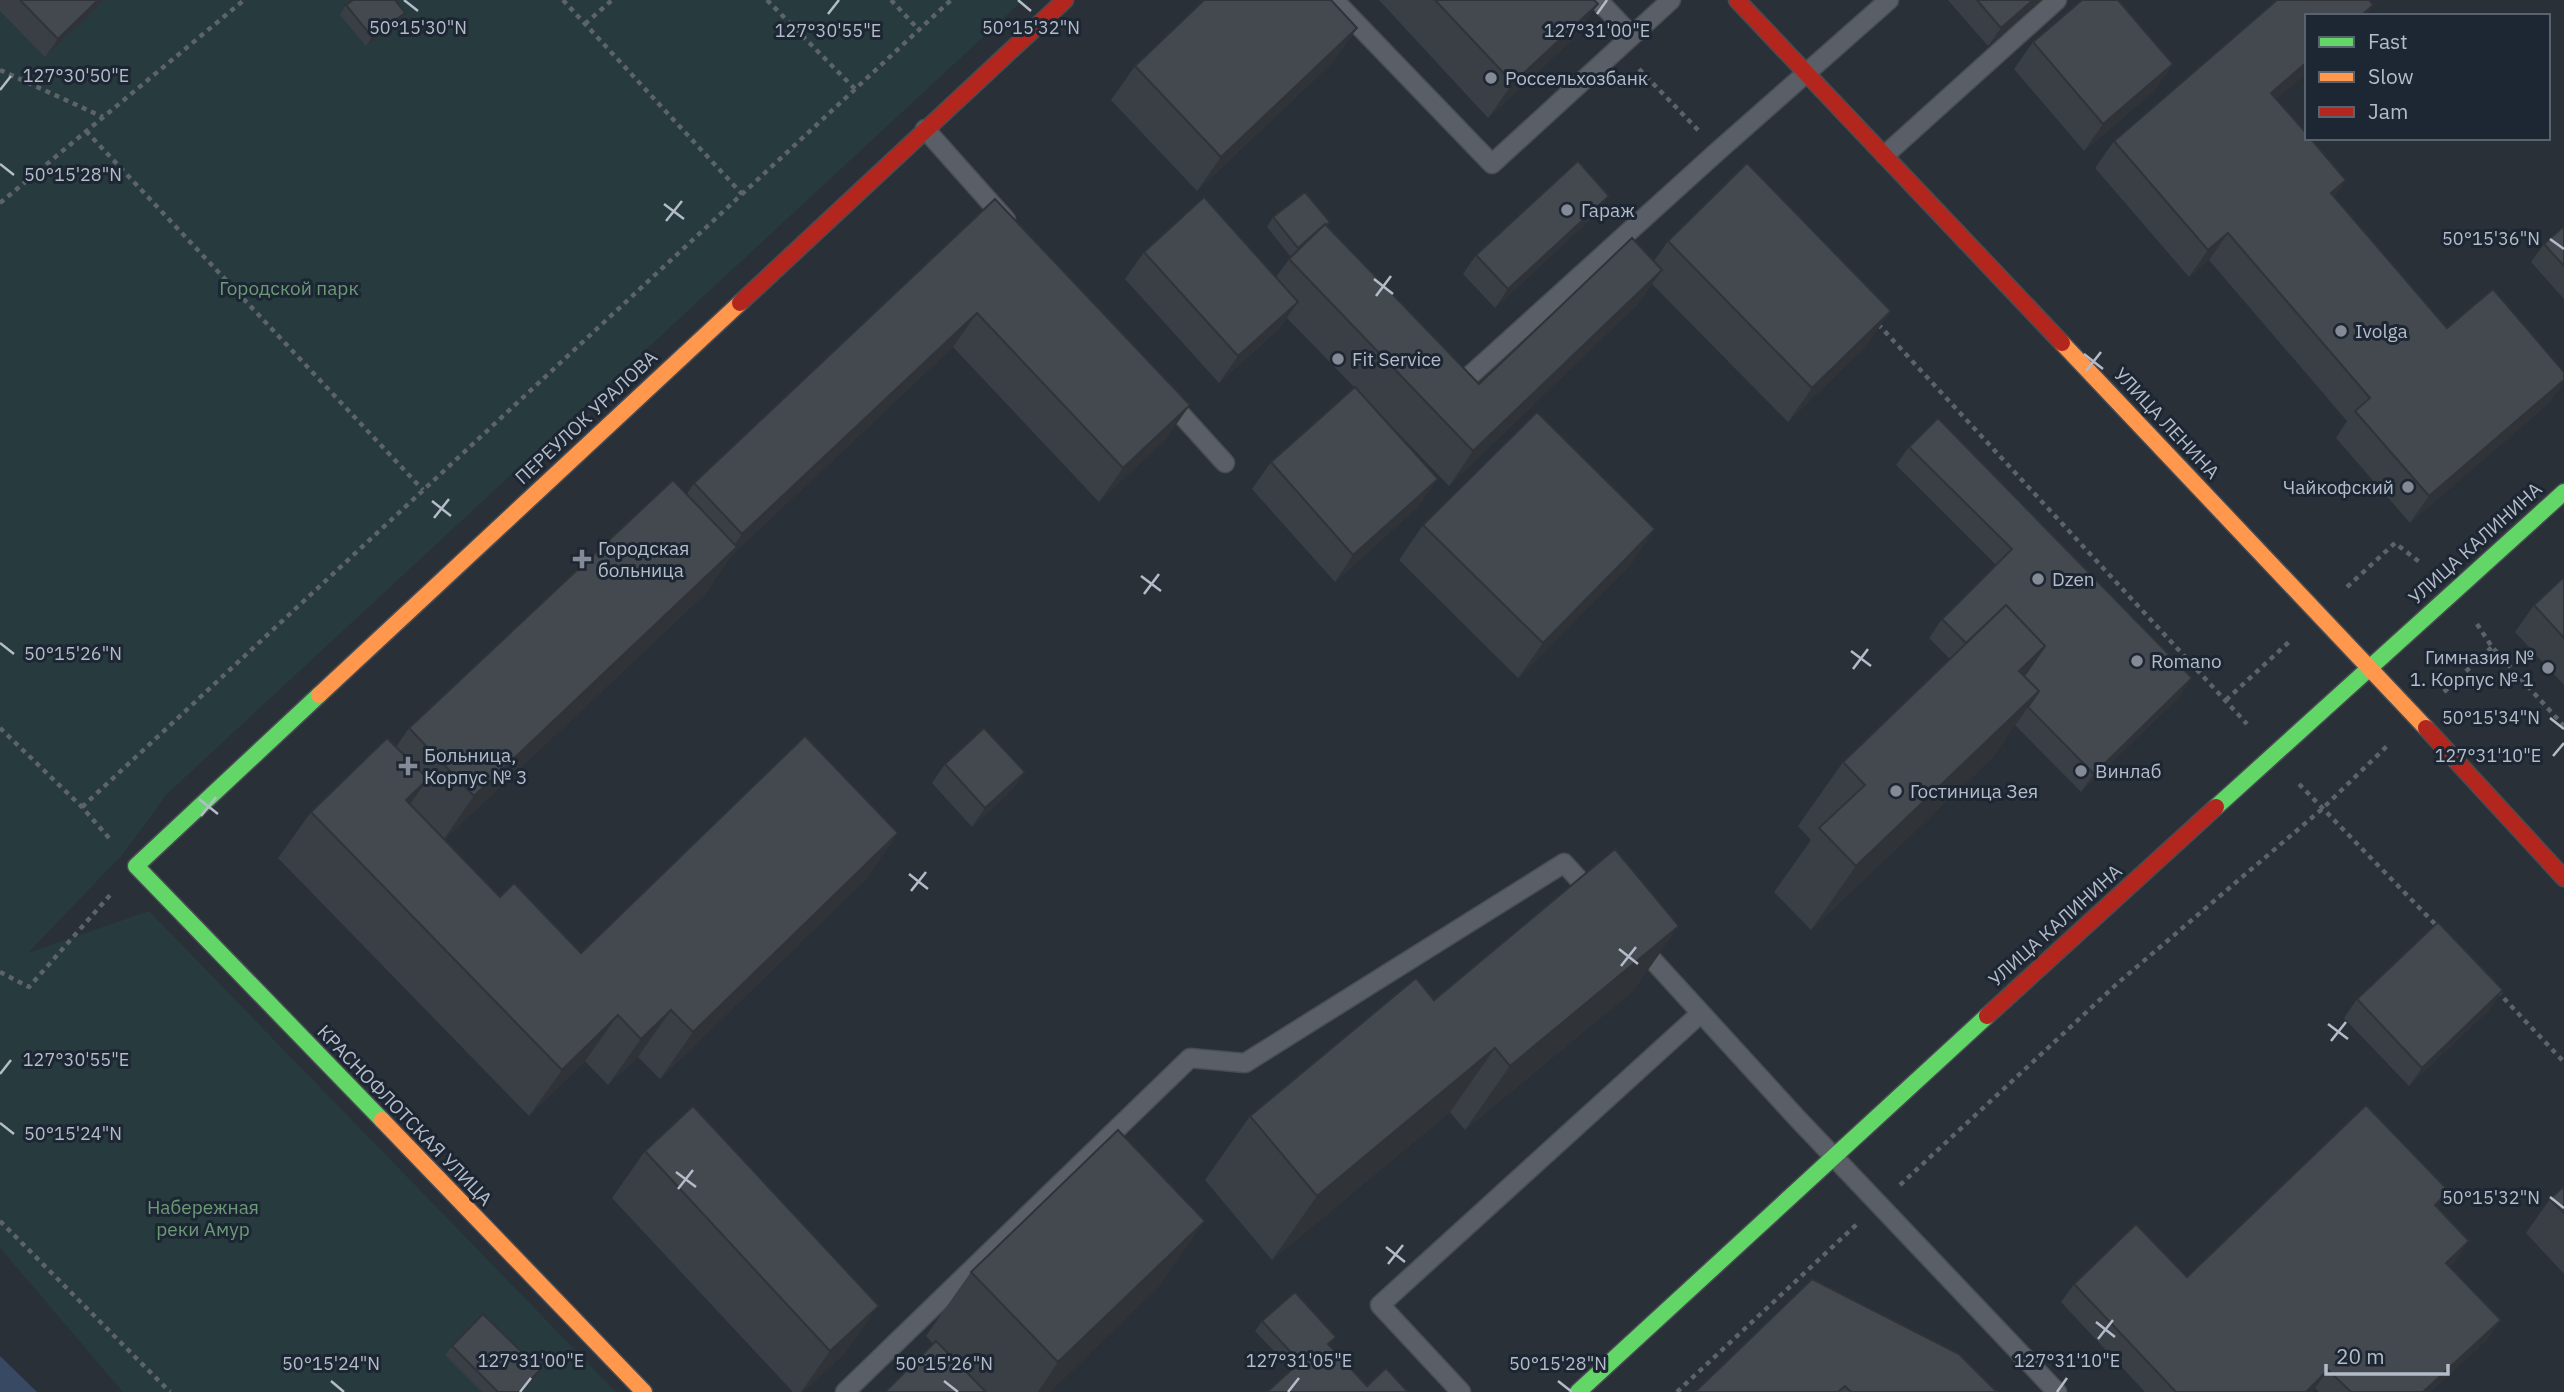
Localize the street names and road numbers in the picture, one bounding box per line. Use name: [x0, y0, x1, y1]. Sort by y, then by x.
street label: ПЕРЕУЛОК УРАЛОВА: [510, 345, 662, 489]
street label: УЛИЦА ЛЕНИНА: [2109, 362, 2225, 484]
street label: УЛИЦА КАЛИНИНА: [2403, 477, 2547, 609]
street label: УЛИЦА КАЛИНИНА: [1983, 859, 2127, 991]
street label: КРАСНОФЛОТСКАЯ УЛИЦА: [312, 1020, 498, 1210]

